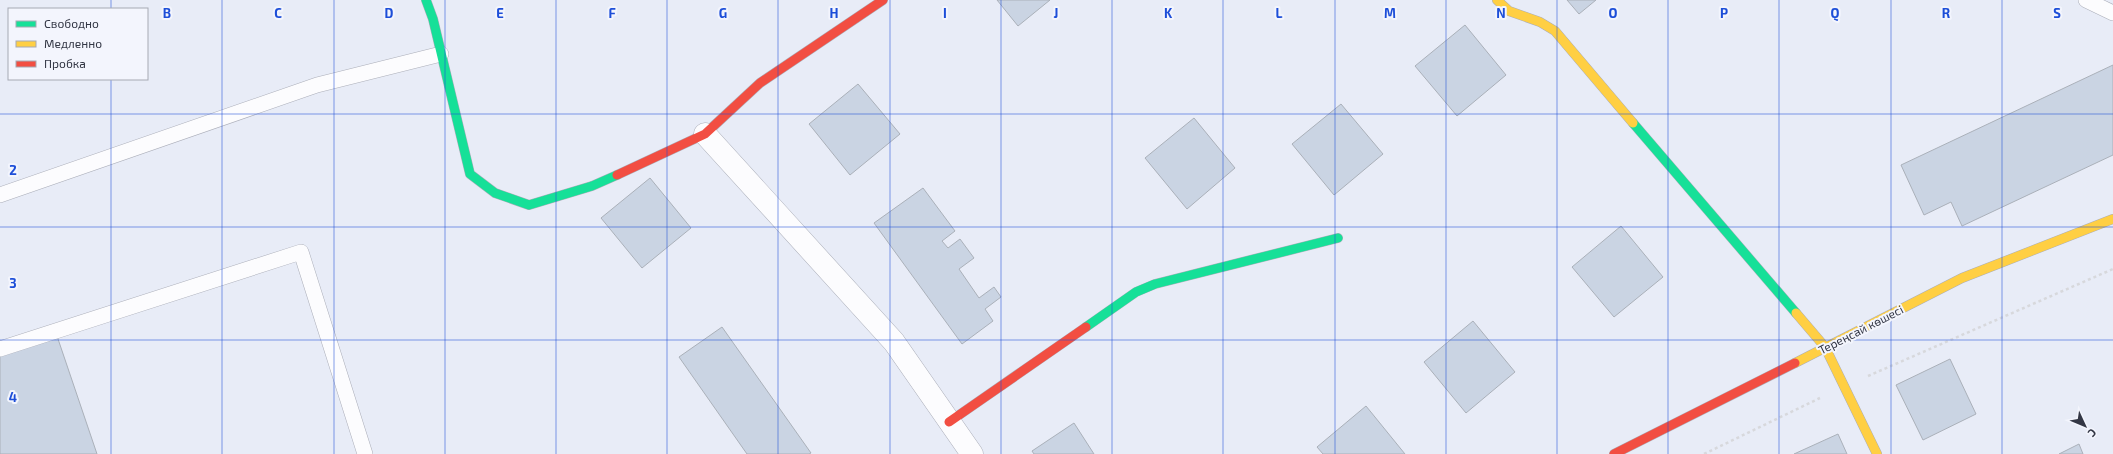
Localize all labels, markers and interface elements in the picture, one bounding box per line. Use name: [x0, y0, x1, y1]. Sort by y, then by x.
text: B: [163, 5, 171, 21]
text: C: [274, 5, 282, 21]
text: D: [385, 5, 394, 21]
text: E: [496, 5, 504, 21]
text: F: [608, 5, 616, 21]
text: G: [719, 5, 727, 21]
text: H: [830, 5, 839, 21]
text: I: [943, 5, 947, 21]
text: J: [1054, 5, 1058, 21]
text: K: [1164, 5, 1173, 21]
text: L: [1276, 5, 1283, 21]
text: M: [1384, 5, 1396, 21]
text: N: [1496, 5, 1506, 21]
text: O: [1609, 5, 1618, 21]
text: P: [1720, 5, 1728, 21]
text: Q: [1831, 5, 1840, 22]
text: R: [1942, 5, 1951, 21]
text: S: [2053, 5, 2061, 21]
legend: [8, 8, 148, 80]
text: Свободно: [44, 16, 99, 30]
text: Медленно: [44, 36, 102, 50]
text: Пробка: [44, 56, 86, 70]
text: 2: [9, 162, 17, 178]
text: 3: [9, 275, 17, 291]
street label: Тереңсай көшесі: [1816, 302, 1905, 356]
text: 4: [9, 389, 17, 405]
north arrow: [2065, 406, 2105, 446]
text: С: [2085, 426, 2099, 441]

